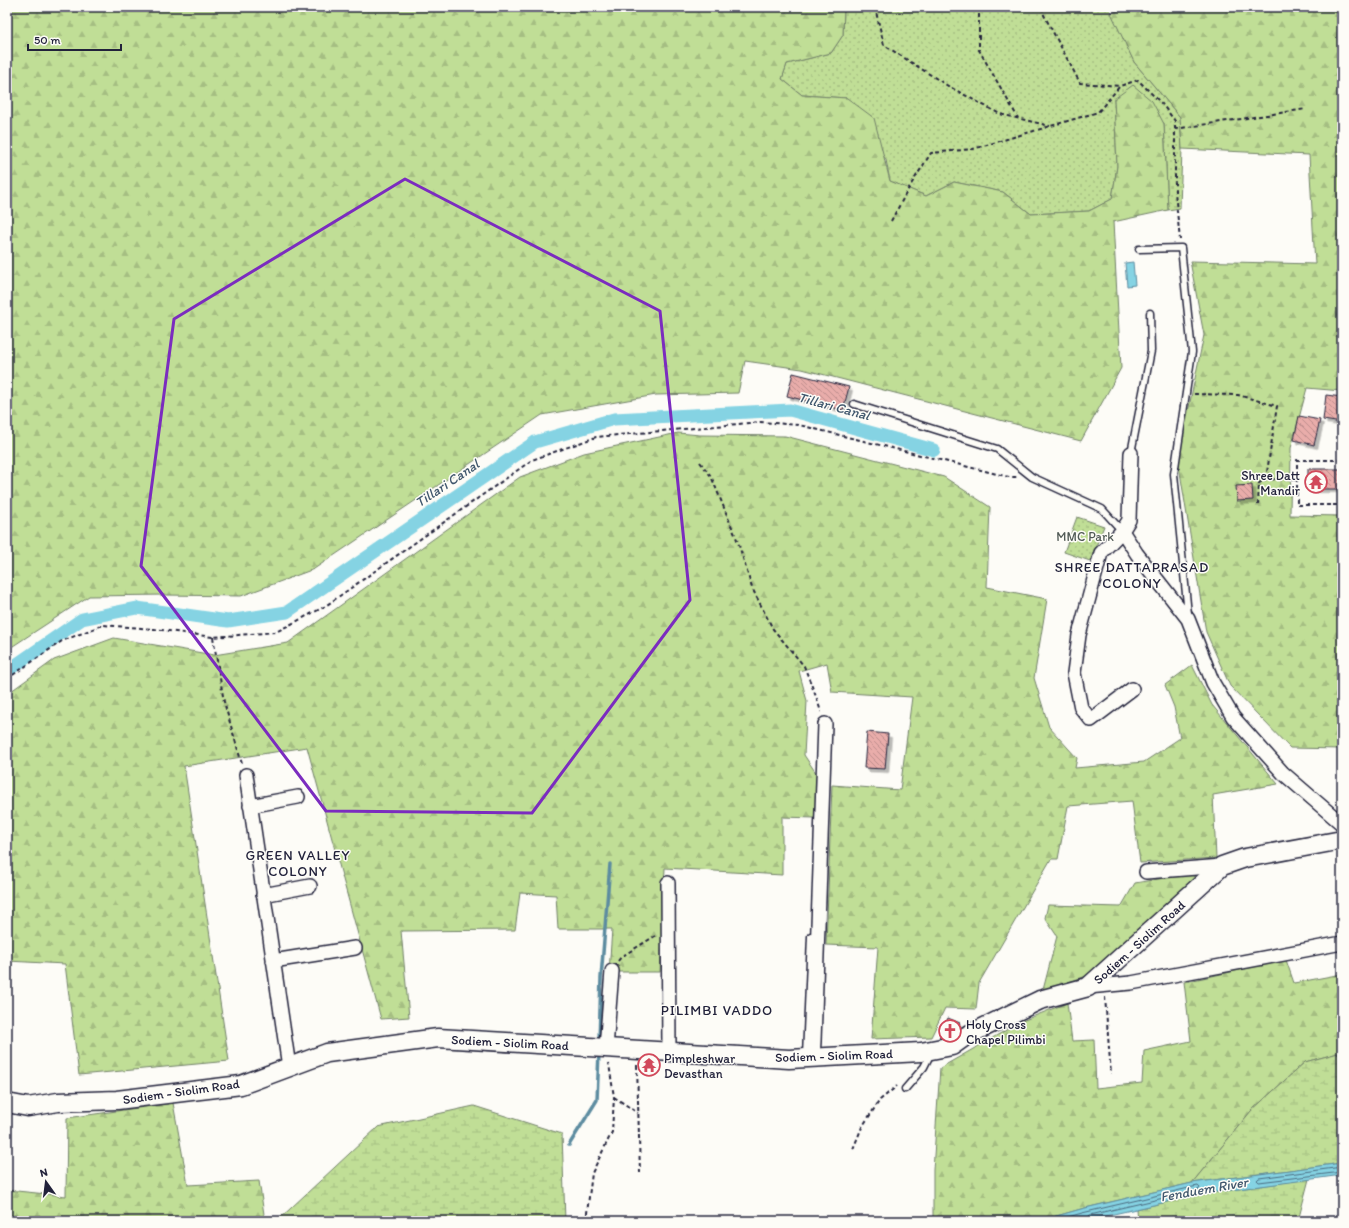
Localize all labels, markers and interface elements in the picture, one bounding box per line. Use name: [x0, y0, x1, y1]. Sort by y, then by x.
scale bar: [28, 26, 121, 52]
text: 50 m: [34, 33, 60, 47]
water label: Tillari Canal: [796, 389, 873, 424]
water label: Tillari Canal: [412, 455, 483, 511]
place label: Shree Datt Mandir: [1241, 468, 1301, 498]
temple icon: Shree Datt Mandir: [1303, 469, 1329, 495]
park label: MMC Park: [1056, 529, 1114, 544]
district label: SHREE DATTAPRASAD COLONY: [1055, 559, 1209, 592]
district label: GREEN VALLEY COLONY: [246, 847, 350, 880]
street label: Sodiem - Siolim Road: [1091, 897, 1188, 987]
district label: PILIMBI VADDO: [661, 1002, 773, 1019]
place label: Holy Cross Chapel Pilimbi: [966, 1017, 1046, 1047]
church icon: Holy Cross Chapel Pilimbi: [937, 1018, 963, 1044]
street label: Sodiem - Siolim Road: [451, 1032, 569, 1053]
street label: Sodiem - Siolim Road: [775, 1046, 893, 1065]
place label: Pimpleshwar Devasthan: [664, 1051, 736, 1081]
temple icon: Pimpleshwar Devasthan: [636, 1052, 662, 1078]
street label: Sodiem - Siolim Road: [122, 1076, 240, 1107]
north arrow: [26, 1162, 66, 1202]
text: N: [39, 1166, 49, 1180]
water label: Fenduem River: [1159, 1173, 1251, 1206]

